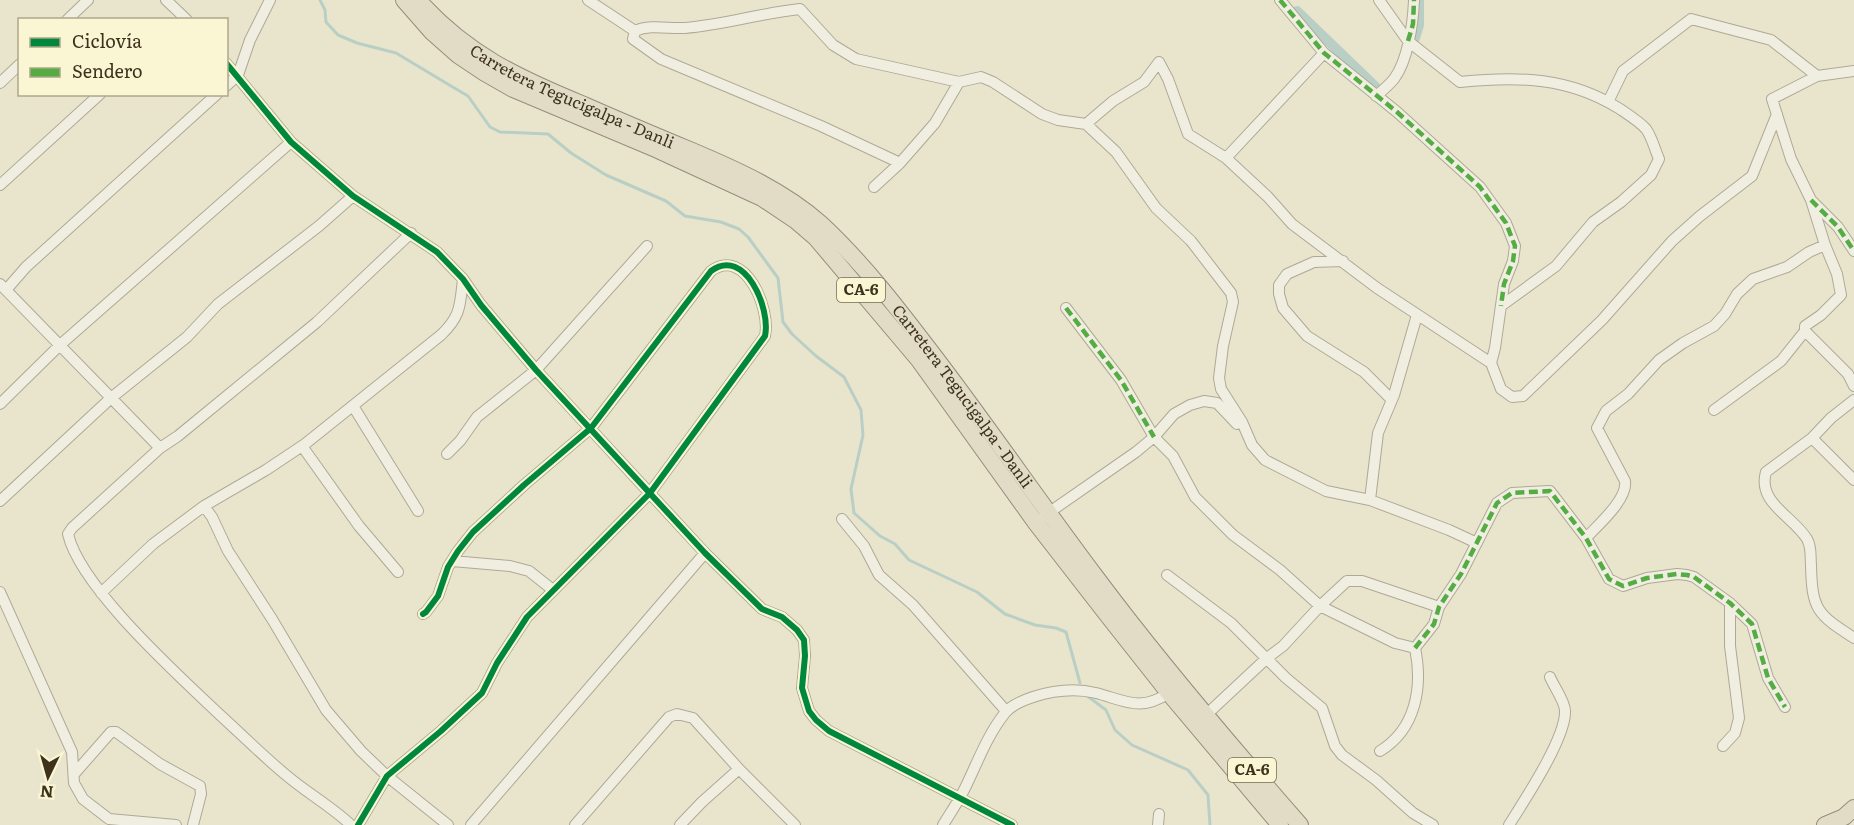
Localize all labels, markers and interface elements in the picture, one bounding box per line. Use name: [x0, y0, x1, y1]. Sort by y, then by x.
legend: [18, 18, 228, 96]
text: Ciclovía: [72, 27, 142, 54]
street label: Carretera Tegucigalpa - Danli: [466, 37, 678, 153]
text: Sendero: [72, 57, 143, 84]
road number: CA-6: [837, 278, 885, 302]
street label: Carretera Tegucigalpa - Danli: [887, 299, 1040, 492]
north arrow: [18, 747, 78, 807]
road number: CA-6: [1228, 758, 1276, 782]
text: N: [39, 780, 54, 805]

